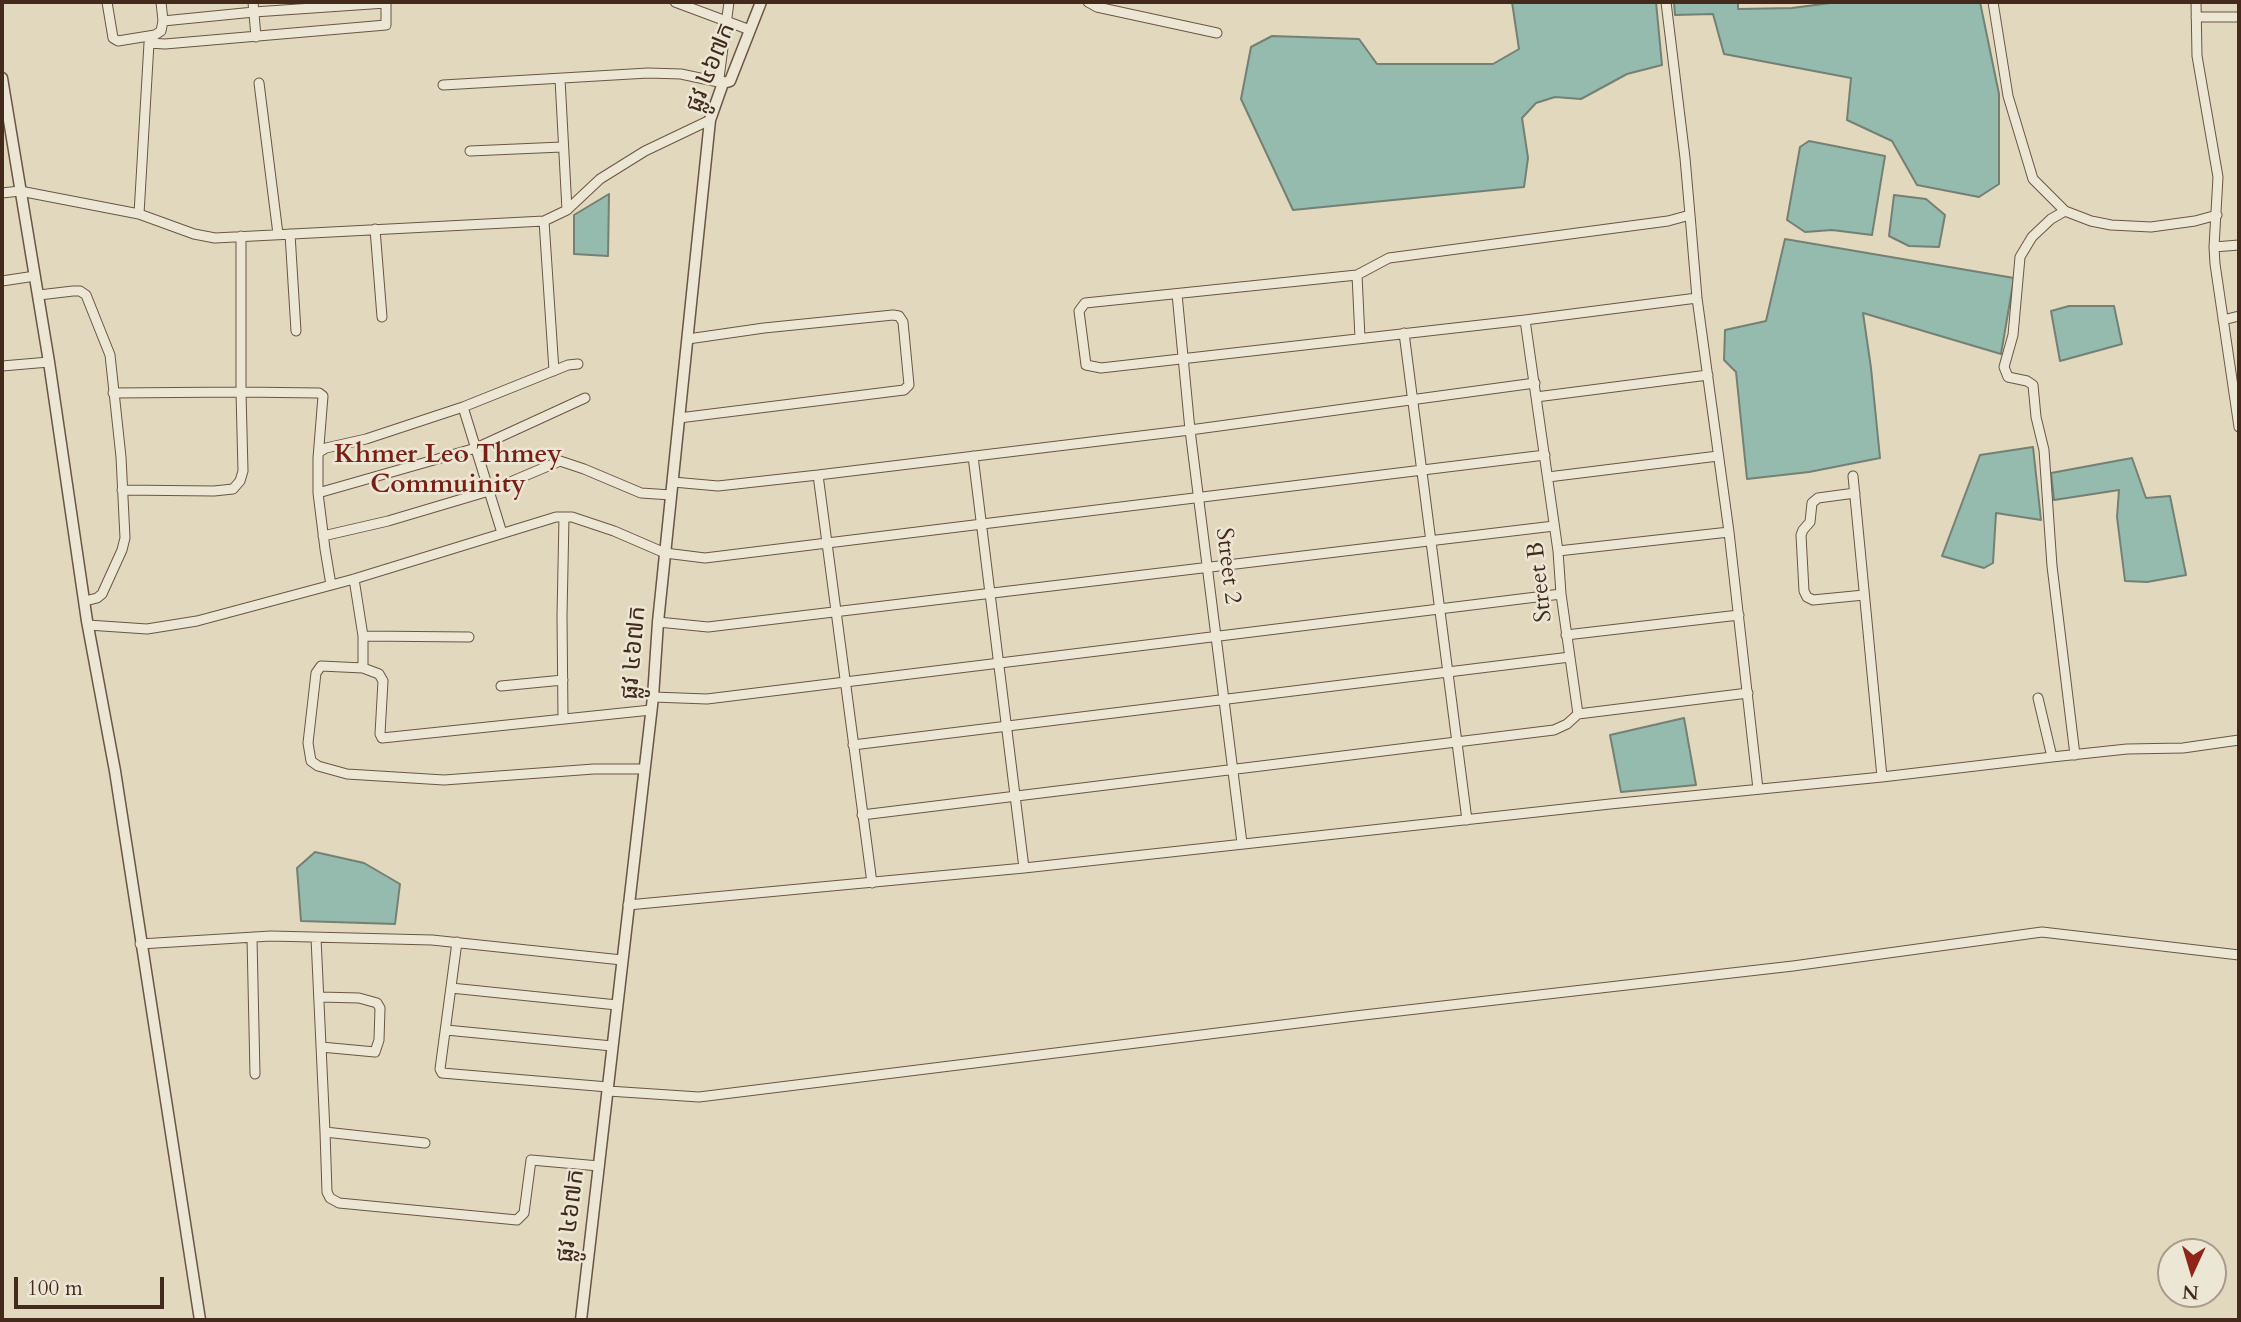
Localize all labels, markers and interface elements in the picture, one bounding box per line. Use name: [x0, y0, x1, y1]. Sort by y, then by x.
street label: ផ្លូវ ៤៦៧ក: [681, 19, 743, 117]
district label: Khmer Leo Thmey Commuinity: [334, 440, 562, 502]
street label: Street 2: [1208, 526, 1246, 606]
street label: Street B: [1522, 540, 1560, 624]
street label: ផ្លូវ ៤៦៧ក: [617, 605, 653, 701]
street label: ផ្លូវ ៤៦៧ក: [552, 1168, 592, 1264]
north arrow: [2157, 1238, 2227, 1308]
scale bar: [18, 1262, 168, 1306]
text: 100 m: [27, 1274, 83, 1303]
text: N: [2182, 1278, 2200, 1305]

